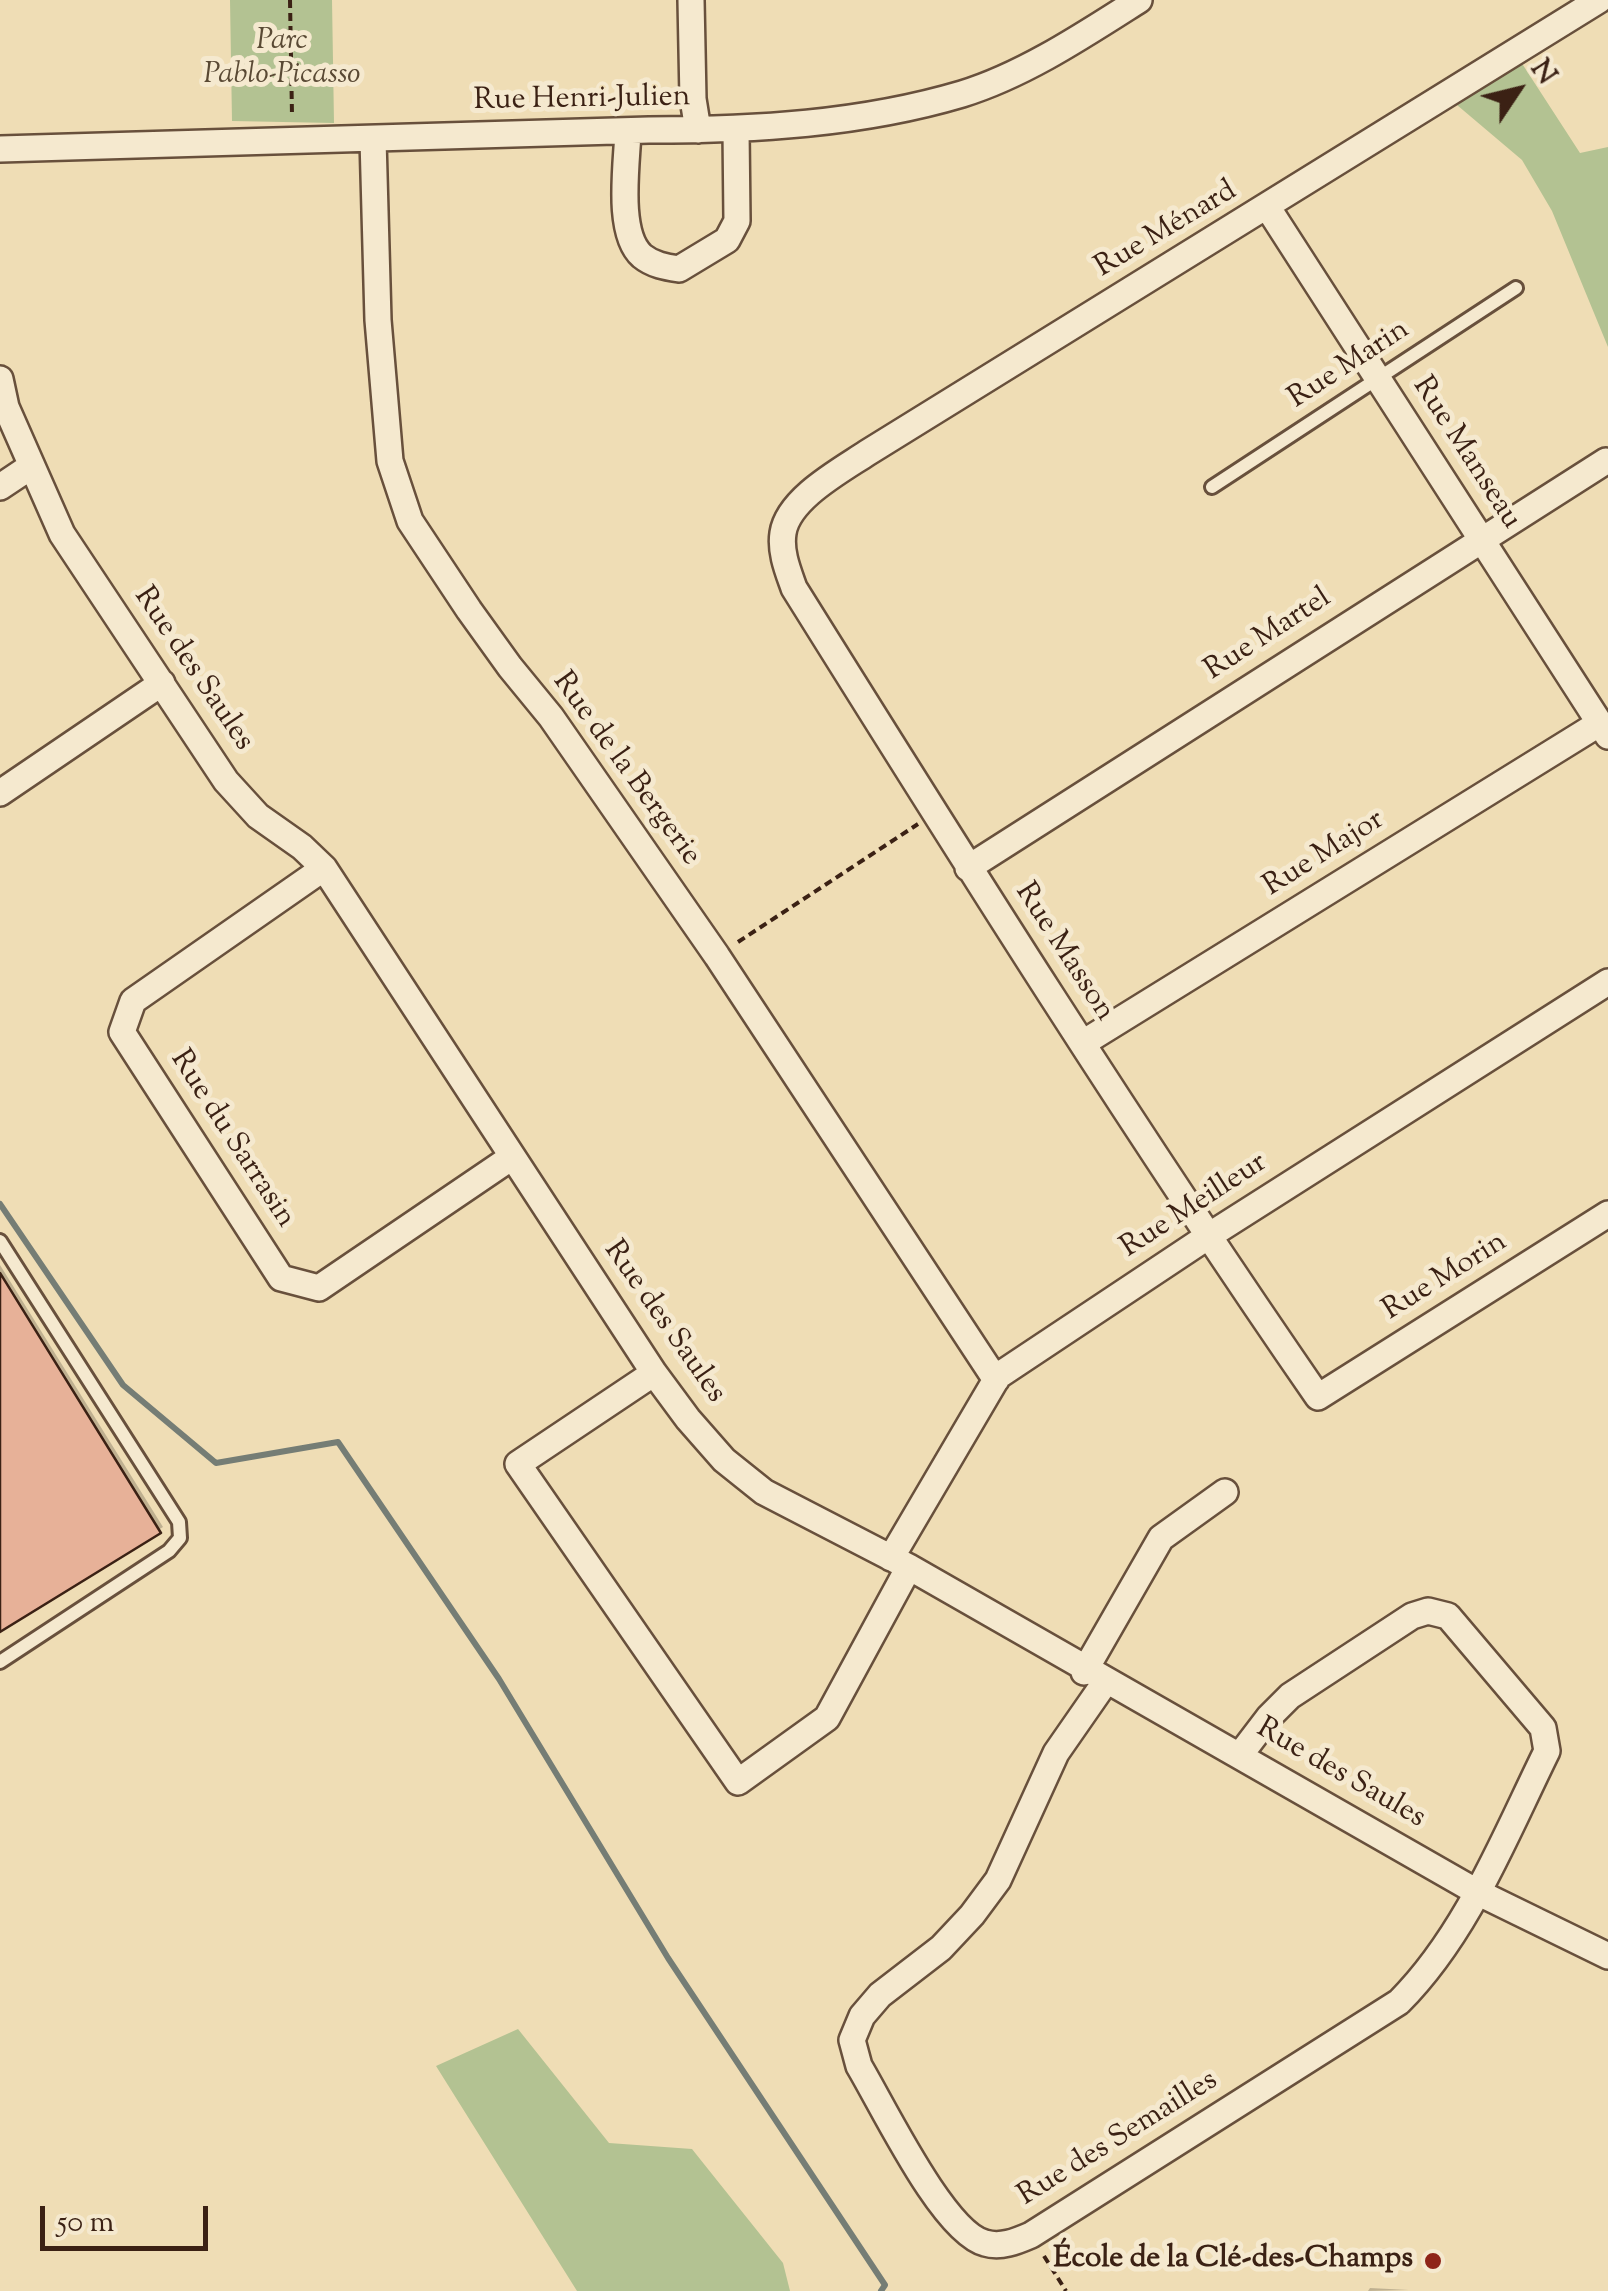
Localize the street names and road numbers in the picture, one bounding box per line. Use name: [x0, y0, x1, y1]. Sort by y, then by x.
street label: Rue Henri-Julien: [473, 81, 691, 121]
street label: Rue Ménard: [1090, 175, 1244, 287]
street label: Rue Marin: [1283, 314, 1417, 418]
street label: Rue Manseau: [1403, 371, 1527, 537]
street label: Rue des Saules: [124, 581, 260, 759]
street label: Rue Martel: [1199, 582, 1339, 690]
street label: Rue de la Bergerie: [543, 666, 707, 874]
street label: Rue Major: [1258, 804, 1392, 906]
street label: Rue Masson: [1005, 877, 1121, 1029]
street label: Rue du Sarrasin: [160, 1045, 302, 1235]
street label: Rue Meilleur: [1115, 1146, 1275, 1268]
street label: Rue Morin: [1377, 1226, 1515, 1330]
street label: Rue des Saules: [594, 1235, 732, 1411]
street label: Rue des Saules: [1249, 1712, 1431, 1838]
street label: Rue des Semailles: [1013, 2064, 1225, 2216]

